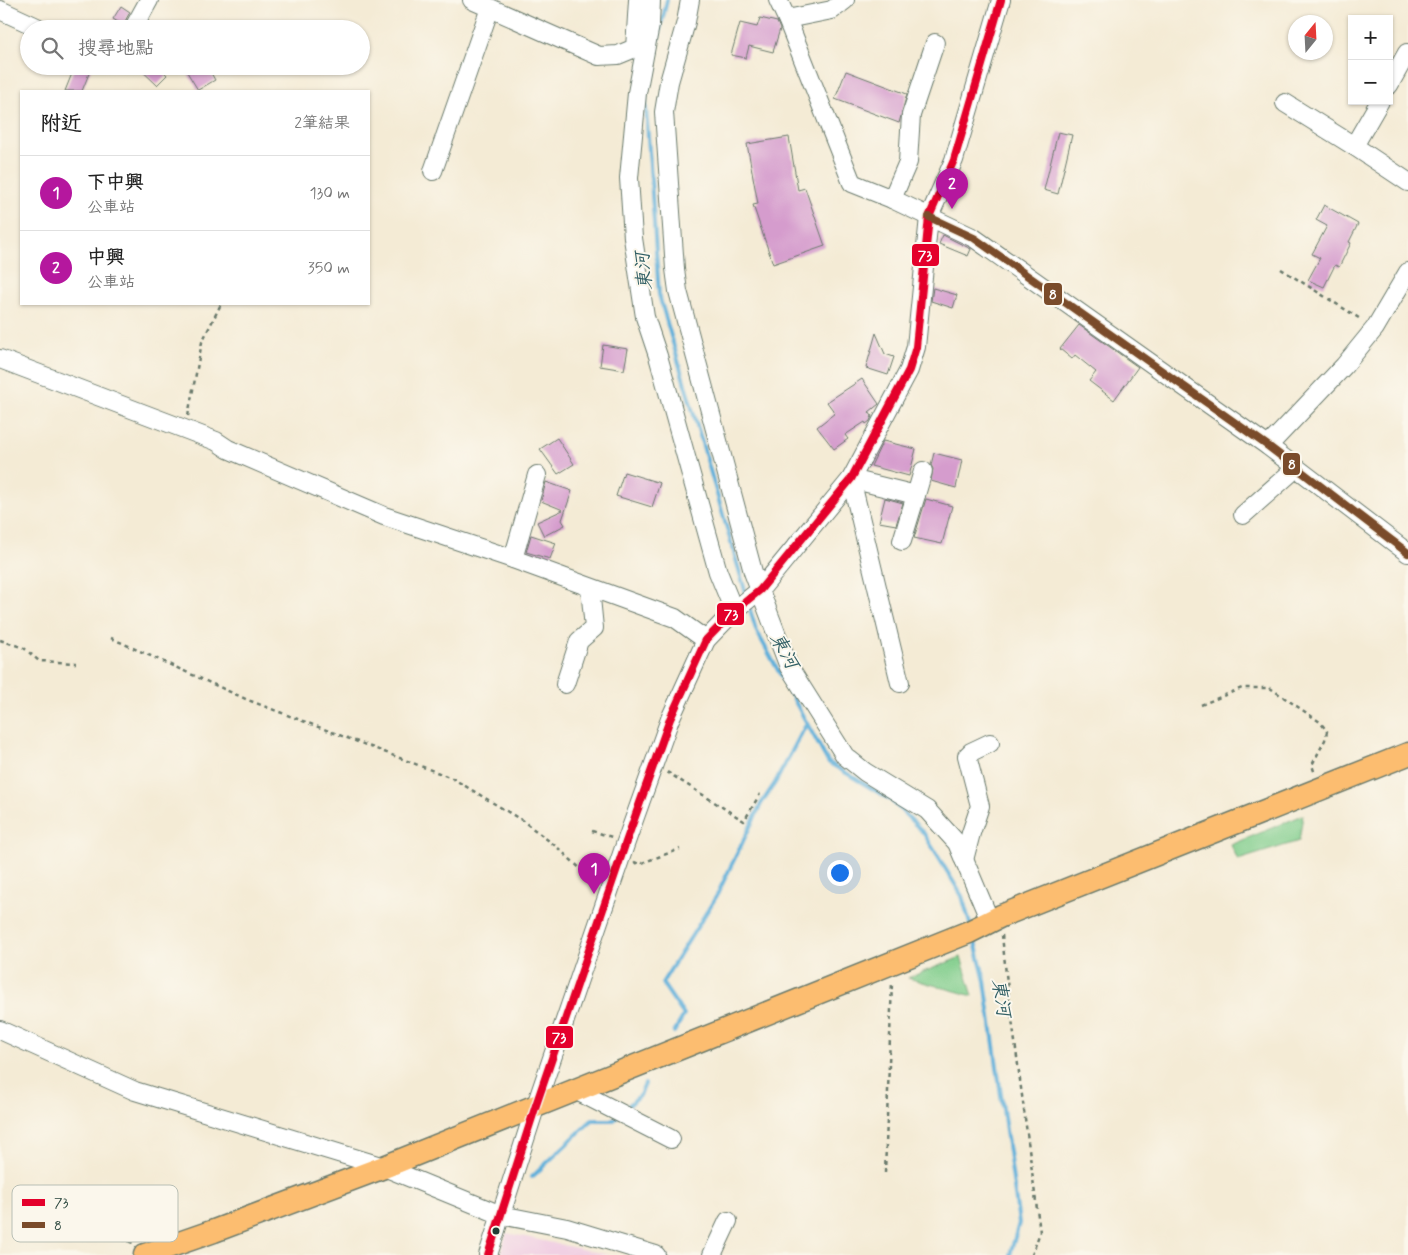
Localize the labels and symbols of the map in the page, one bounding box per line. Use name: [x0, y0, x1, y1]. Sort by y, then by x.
north arrow: [1288, 15, 1333, 60]
pin: 2: [936, 168, 968, 209]
line badge: 73: [911, 243, 940, 267]
text: 73: [918, 247, 932, 265]
water label: 東河: [630, 248, 658, 291]
line badge: 8: [1043, 282, 1063, 306]
text: 8: [1049, 286, 1057, 304]
line badge: 8: [1282, 452, 1301, 476]
text: 8: [1288, 456, 1296, 474]
line badge: 73: [716, 602, 745, 626]
text: 73: [724, 606, 738, 624]
water label: 東河: [764, 628, 806, 676]
pin: 1: [578, 853, 610, 894]
your location: [827, 860, 853, 886]
water label: 東河: [986, 977, 1017, 1022]
line badge: 73: [545, 1025, 574, 1049]
text: 73: [552, 1029, 566, 1047]
legend: [12, 1185, 178, 1242]
text: 73: [54, 1194, 68, 1212]
text: 8: [54, 1217, 62, 1235]
unlabelled marker: [491, 1226, 501, 1236]

